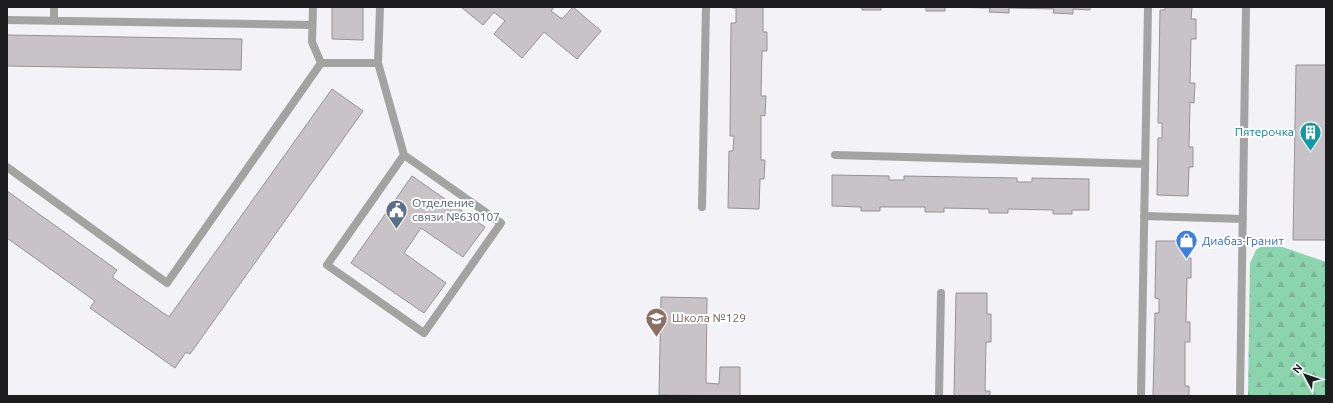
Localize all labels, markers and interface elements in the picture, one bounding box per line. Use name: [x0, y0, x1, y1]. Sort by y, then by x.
building icon: Пятерочка: [1297, 119, 1323, 152]
place label: Пятерочка: [1235, 125, 1294, 138]
place label: Отделение связи №630107: [412, 196, 500, 223]
public building icon: Отделение связи №630107: [384, 197, 410, 230]
shop icon: Диабаз-Гранит: [1173, 228, 1199, 261]
place label: Диабаз-Гранит: [1202, 234, 1284, 247]
school or university icon: Школа №129: [644, 305, 670, 338]
place label: Школа №129: [672, 311, 746, 324]
north arrow: [1285, 355, 1325, 395]
text: N: [1290, 362, 1305, 376]

